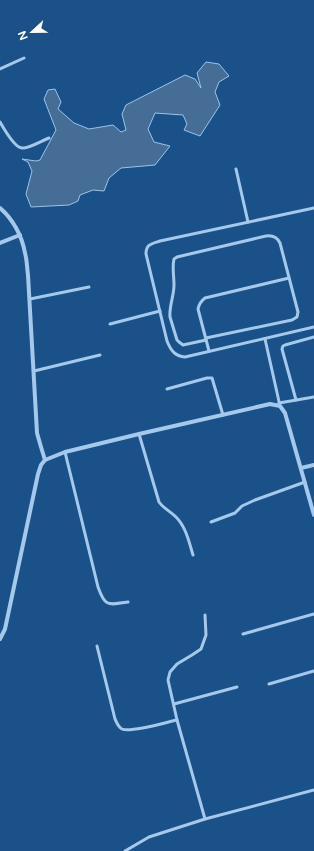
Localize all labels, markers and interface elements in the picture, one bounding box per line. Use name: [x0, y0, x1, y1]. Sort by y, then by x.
north arrow: [12, 12, 52, 52]
text: N: [16, 29, 31, 42]

